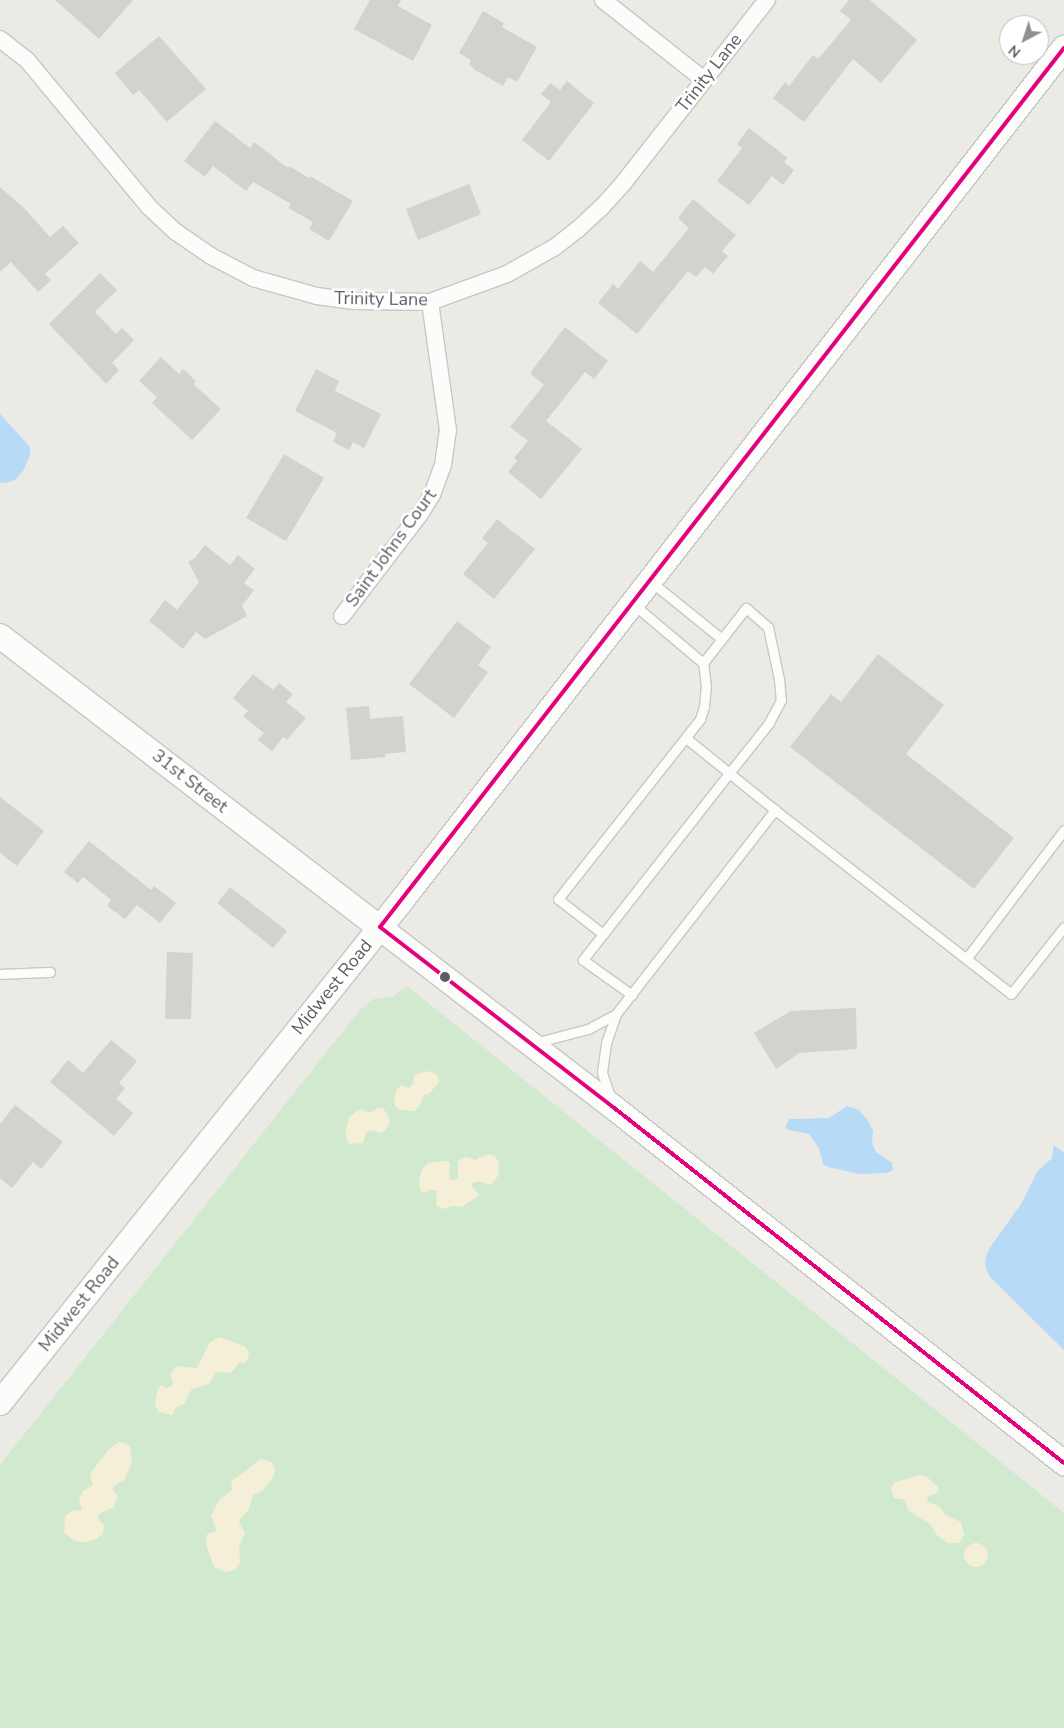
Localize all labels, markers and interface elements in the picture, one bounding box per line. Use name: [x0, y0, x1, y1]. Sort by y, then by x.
north arrow: [999, 15, 1049, 65]
street label: Trinity Lane: [672, 29, 746, 117]
text: N: [1005, 40, 1025, 62]
street label: Trinity Lane: [334, 287, 428, 311]
street label: Saint Johns Court: [341, 485, 441, 611]
street label: 31st Street: [148, 745, 232, 817]
street label: Midwest Road: [287, 935, 377, 1039]
unlabelled marker: [440, 972, 450, 982]
street label: Midwest Road: [34, 1252, 124, 1356]

